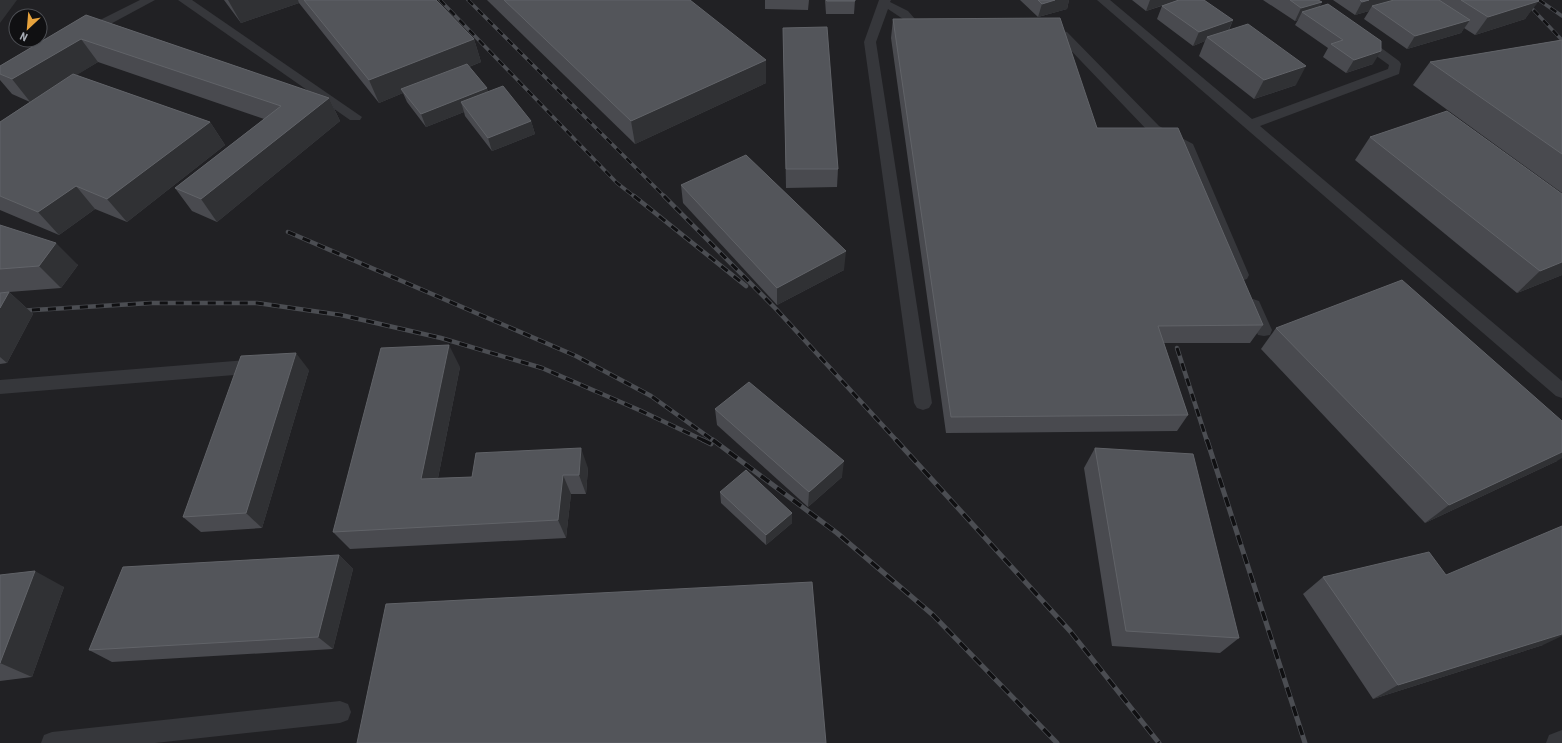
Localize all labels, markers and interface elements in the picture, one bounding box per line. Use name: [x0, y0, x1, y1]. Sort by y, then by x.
north arrow: [8, 8, 48, 48]
text: N: [18, 29, 30, 44]

